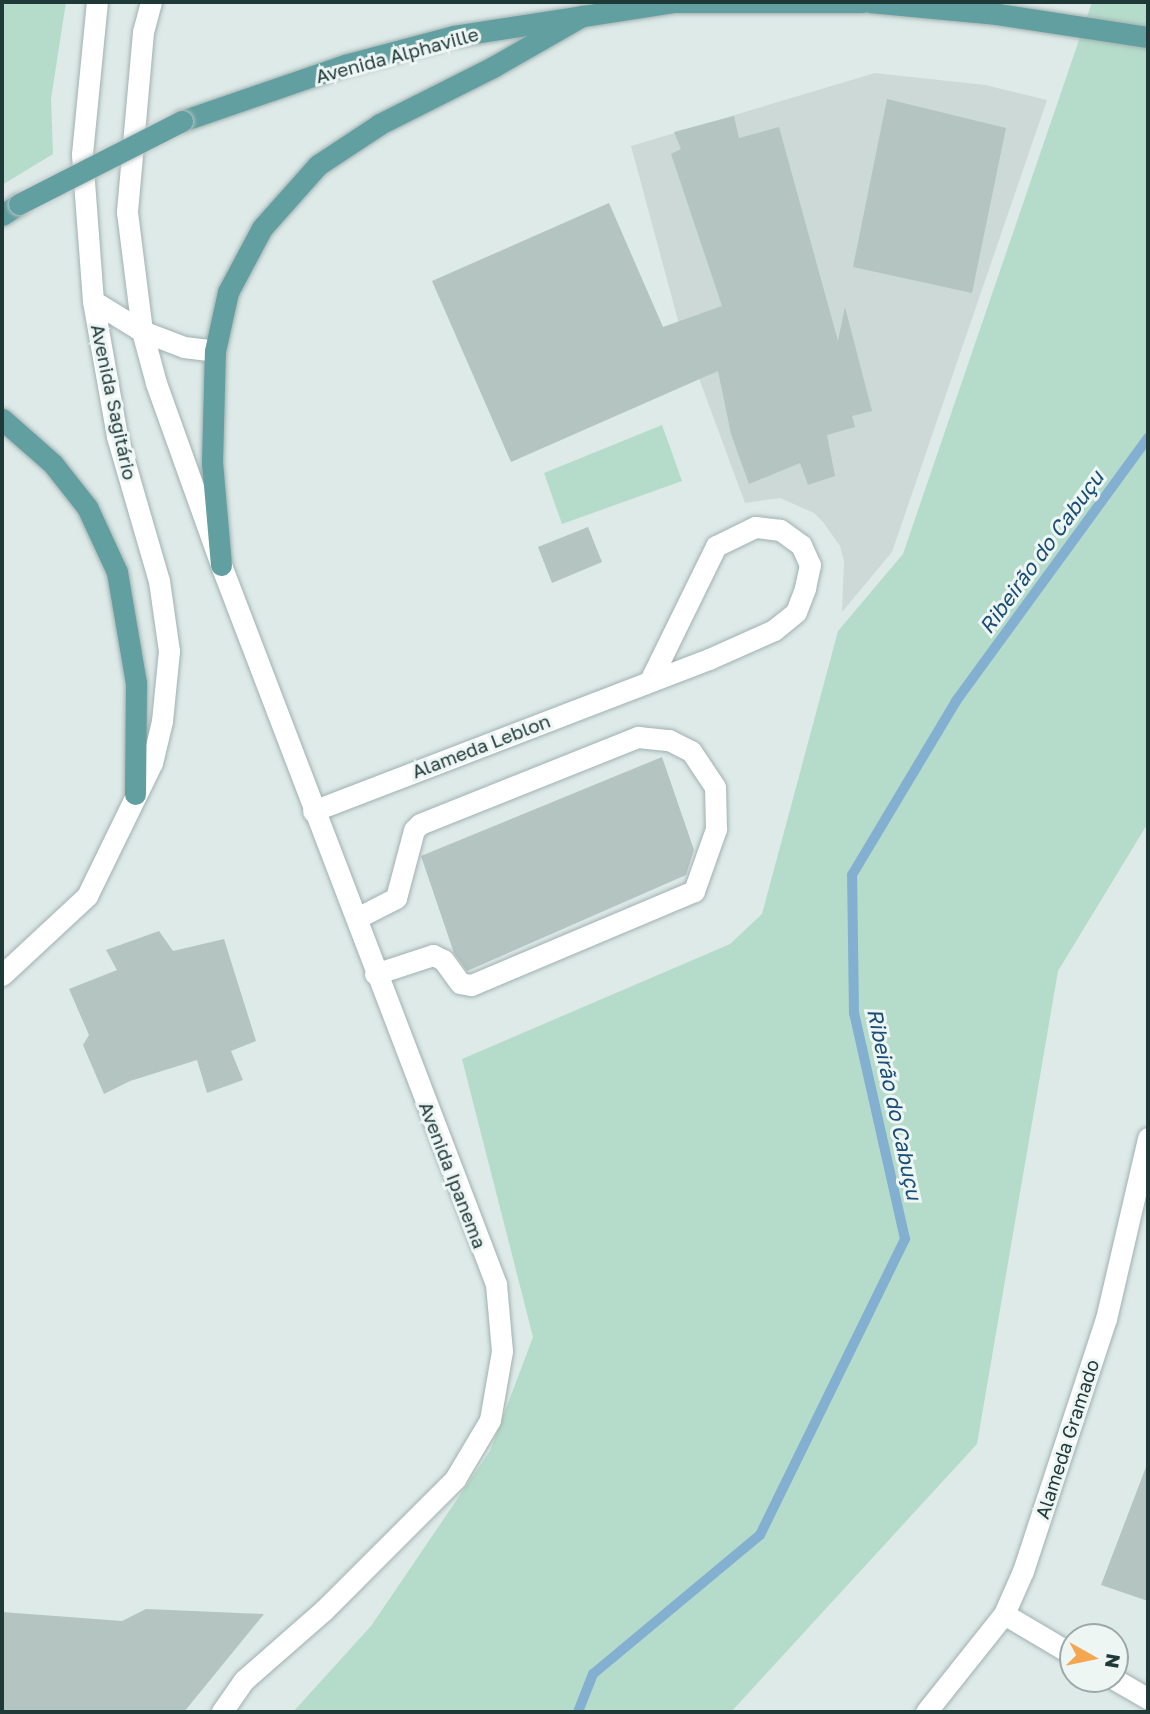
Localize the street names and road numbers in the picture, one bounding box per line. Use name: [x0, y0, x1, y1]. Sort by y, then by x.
street label: Avenida Alphaville: [313, 22, 481, 88]
street label: Avenida Sagitário: [86, 322, 142, 482]
street label: Alameda Leblon: [409, 709, 553, 783]
street label: Avenida Ipanema: [415, 1098, 491, 1252]
street label: Alameda Gramado: [1030, 1356, 1104, 1522]

